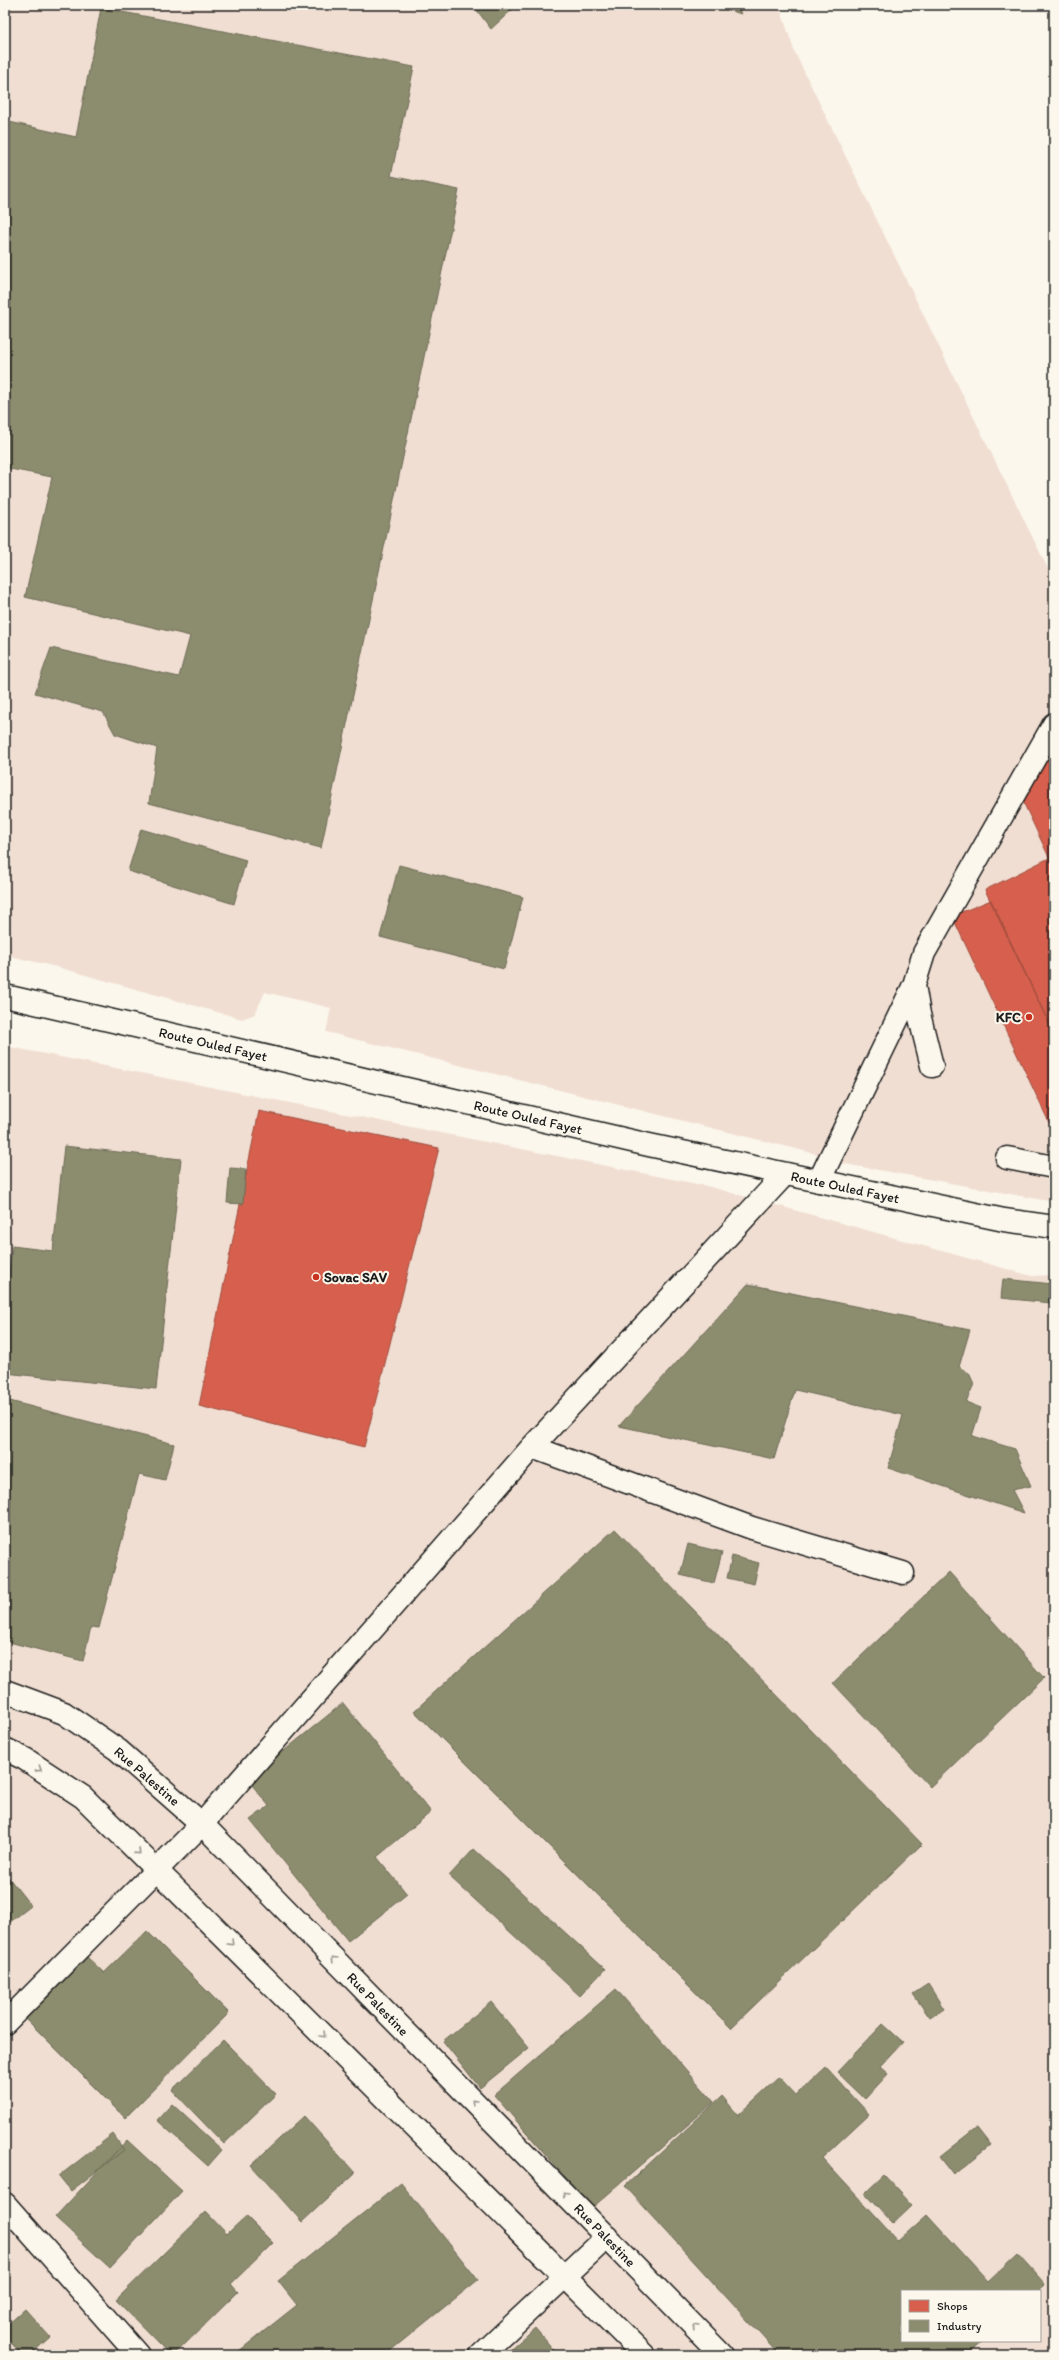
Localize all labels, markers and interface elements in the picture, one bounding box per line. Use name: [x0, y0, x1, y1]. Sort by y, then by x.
place label: KFC: [996, 1009, 1021, 1026]
marker: KFC: [1024, 1012, 1034, 1022]
street label: Route Ouled Fayet: [157, 1024, 269, 1065]
street label: Route Ouled Fayet: [472, 1097, 584, 1138]
street label: Route Ouled Fayet: [789, 1168, 901, 1207]
place label: Sovac SAV: [324, 1269, 388, 1286]
marker: Sovac SAV: [311, 1272, 321, 1282]
street label: Rue Palestine: [110, 1743, 183, 1810]
one-way arrow: [35, 1764, 42, 1771]
one-way arrow: [133, 1847, 141, 1854]
one-way arrow: [226, 1938, 234, 1946]
one-way arrow: [331, 1956, 339, 1964]
street label: Rue Palestine: [343, 1969, 412, 2040]
one-way arrow: [318, 2030, 326, 2038]
one-way arrow: [471, 2099, 479, 2107]
one-way arrow: [562, 2191, 570, 2199]
street label: Rue Palestine: [570, 2200, 639, 2271]
legend: [901, 2290, 1041, 2342]
text: Shops: [937, 2299, 968, 2313]
text: Industry: [937, 2319, 982, 2333]
one-way arrow: [692, 2324, 700, 2332]

